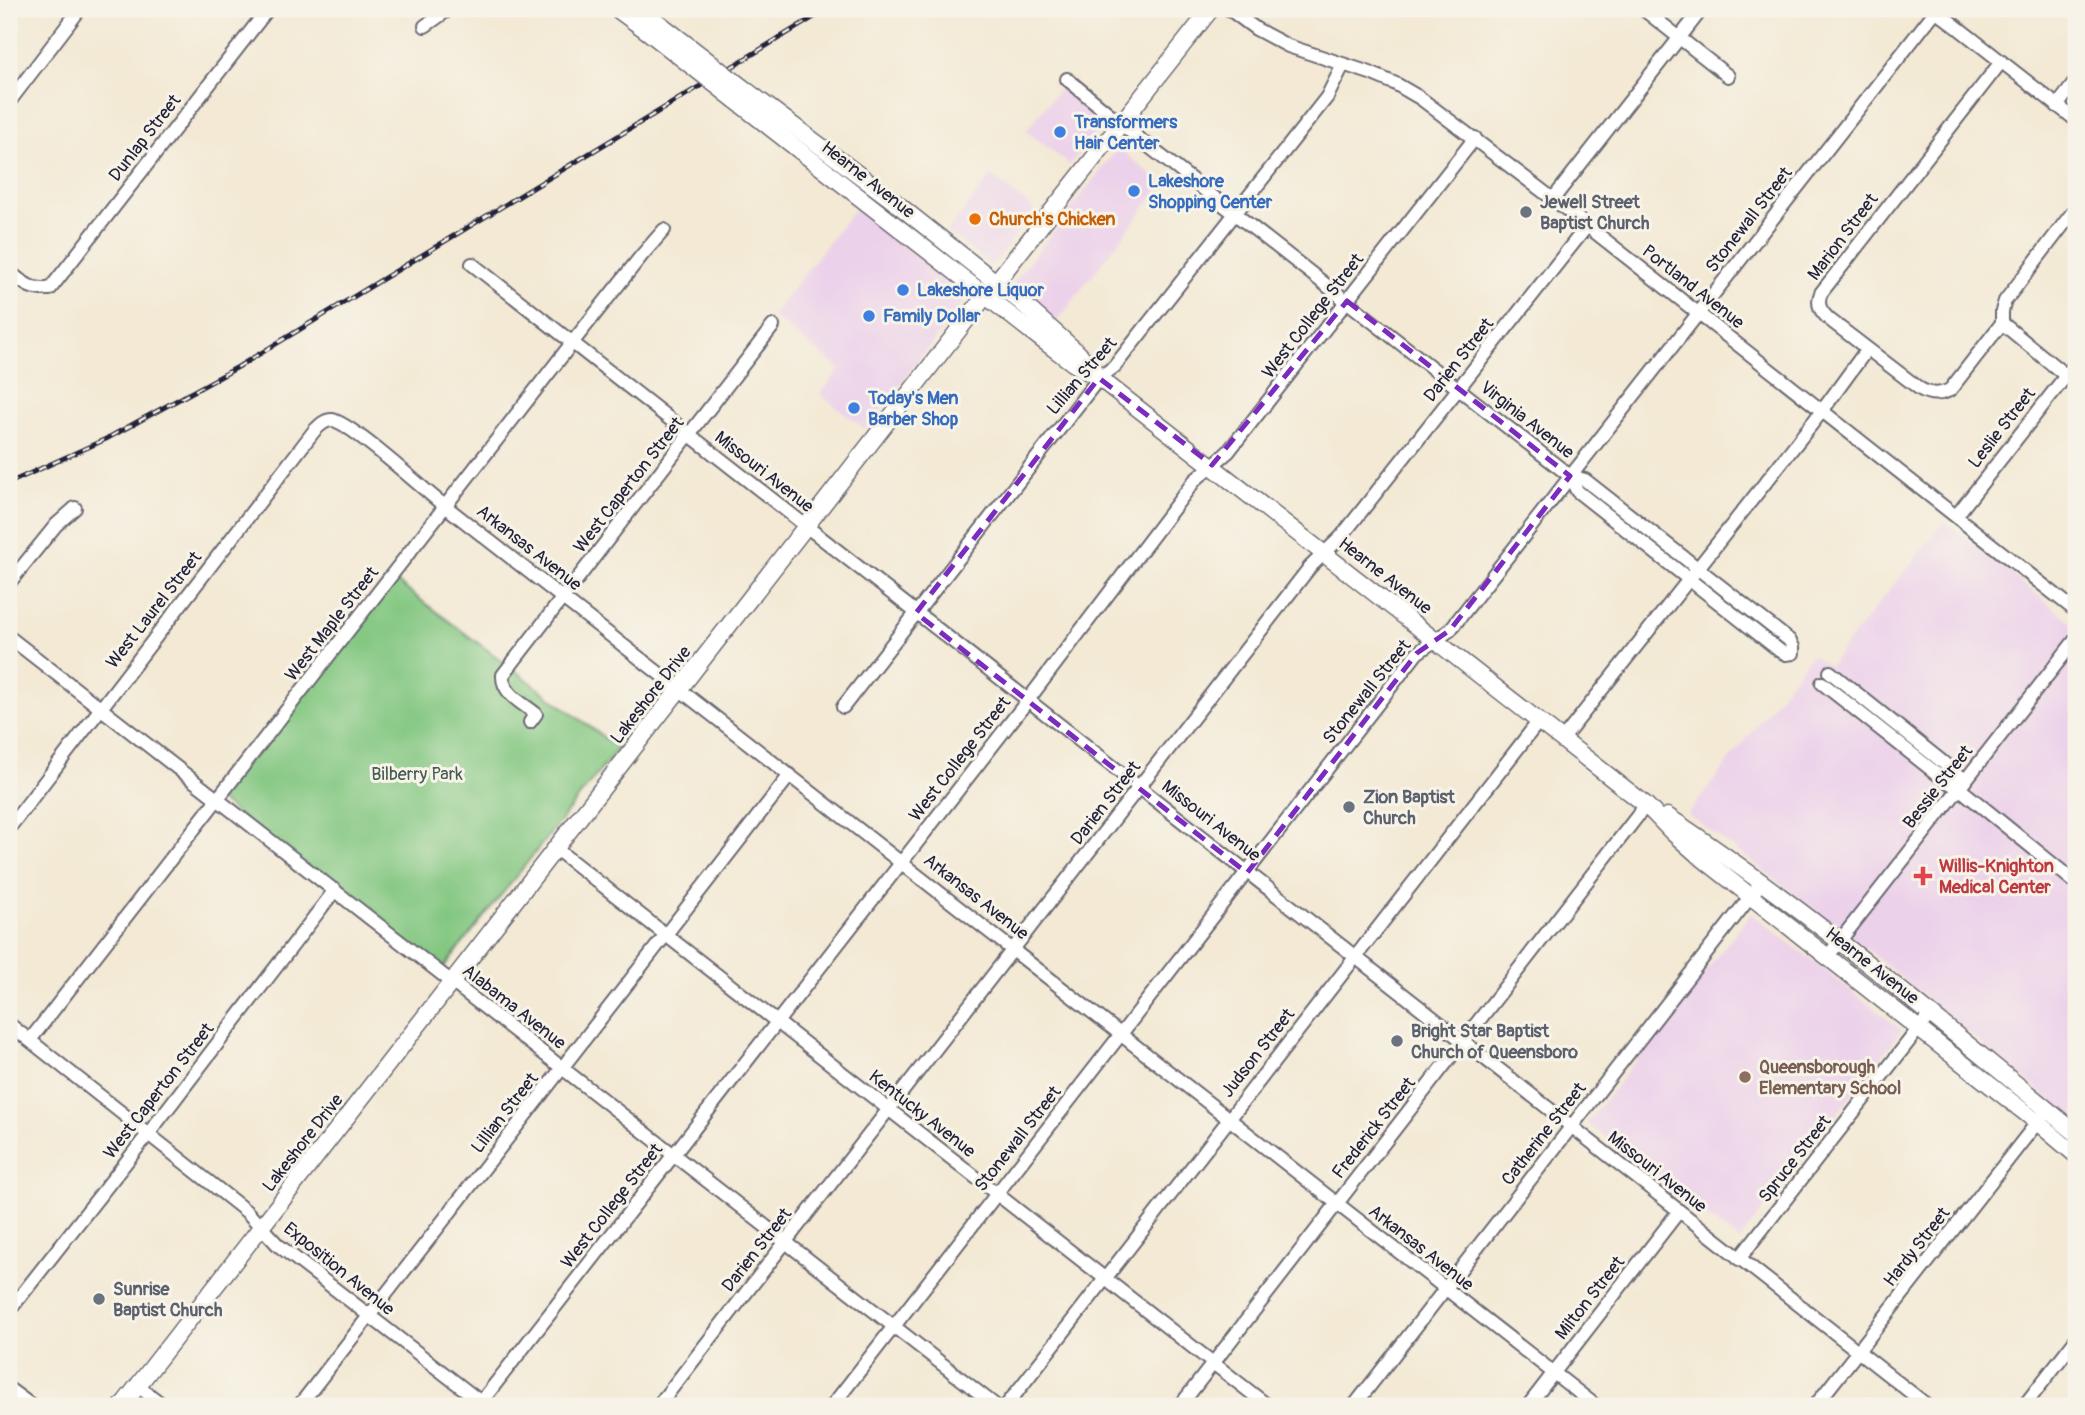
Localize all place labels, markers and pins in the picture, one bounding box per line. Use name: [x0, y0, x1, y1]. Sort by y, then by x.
place label: Transformers Hair Center: [1073, 111, 1178, 155]
marker: Transformers Hair Center: [1052, 124, 1068, 140]
place label: Lakeshore Shopping Center: [1148, 170, 1273, 214]
marker: Lakeshore Shopping Center: [1126, 183, 1142, 199]
place label: Jewell Street Baptist Church: [1540, 191, 1650, 235]
marker: Jewell Street Baptist Church: [1518, 204, 1534, 220]
place label: Church's Chicken: [989, 208, 1115, 231]
marker: Church's Chicken: [967, 211, 983, 227]
place label: Lakeshore Liquor: [917, 279, 1044, 302]
marker: Lakeshore Liquor: [895, 282, 911, 298]
place label: Family Dollar: [883, 305, 981, 328]
marker: Family Dollar: [861, 308, 877, 324]
place label: Today's Men Barber Shop: [867, 387, 959, 431]
marker: Today's Men Barber Shop: [846, 400, 862, 416]
place label: Zion Baptist Church: [1363, 786, 1456, 830]
marker: Zion Baptist Church: [1341, 799, 1357, 815]
place label: Willis-Knighton Medical Center: [1939, 855, 2054, 899]
marker: Willis-Knighton Medical Center: [1913, 866, 1933, 886]
place label: Bright Star Baptist Church of Queensboro: [1411, 1020, 1578, 1064]
marker: Bright Star Baptist Church of Queensboro: [1389, 1033, 1405, 1049]
place label: Queensborough Elementary School: [1759, 1056, 1901, 1100]
marker: Queensborough Elementary School: [1737, 1069, 1753, 1085]
place label: Sunrise Baptist Church: [113, 1278, 223, 1322]
marker: Sunrise Baptist Church: [91, 1291, 107, 1307]

